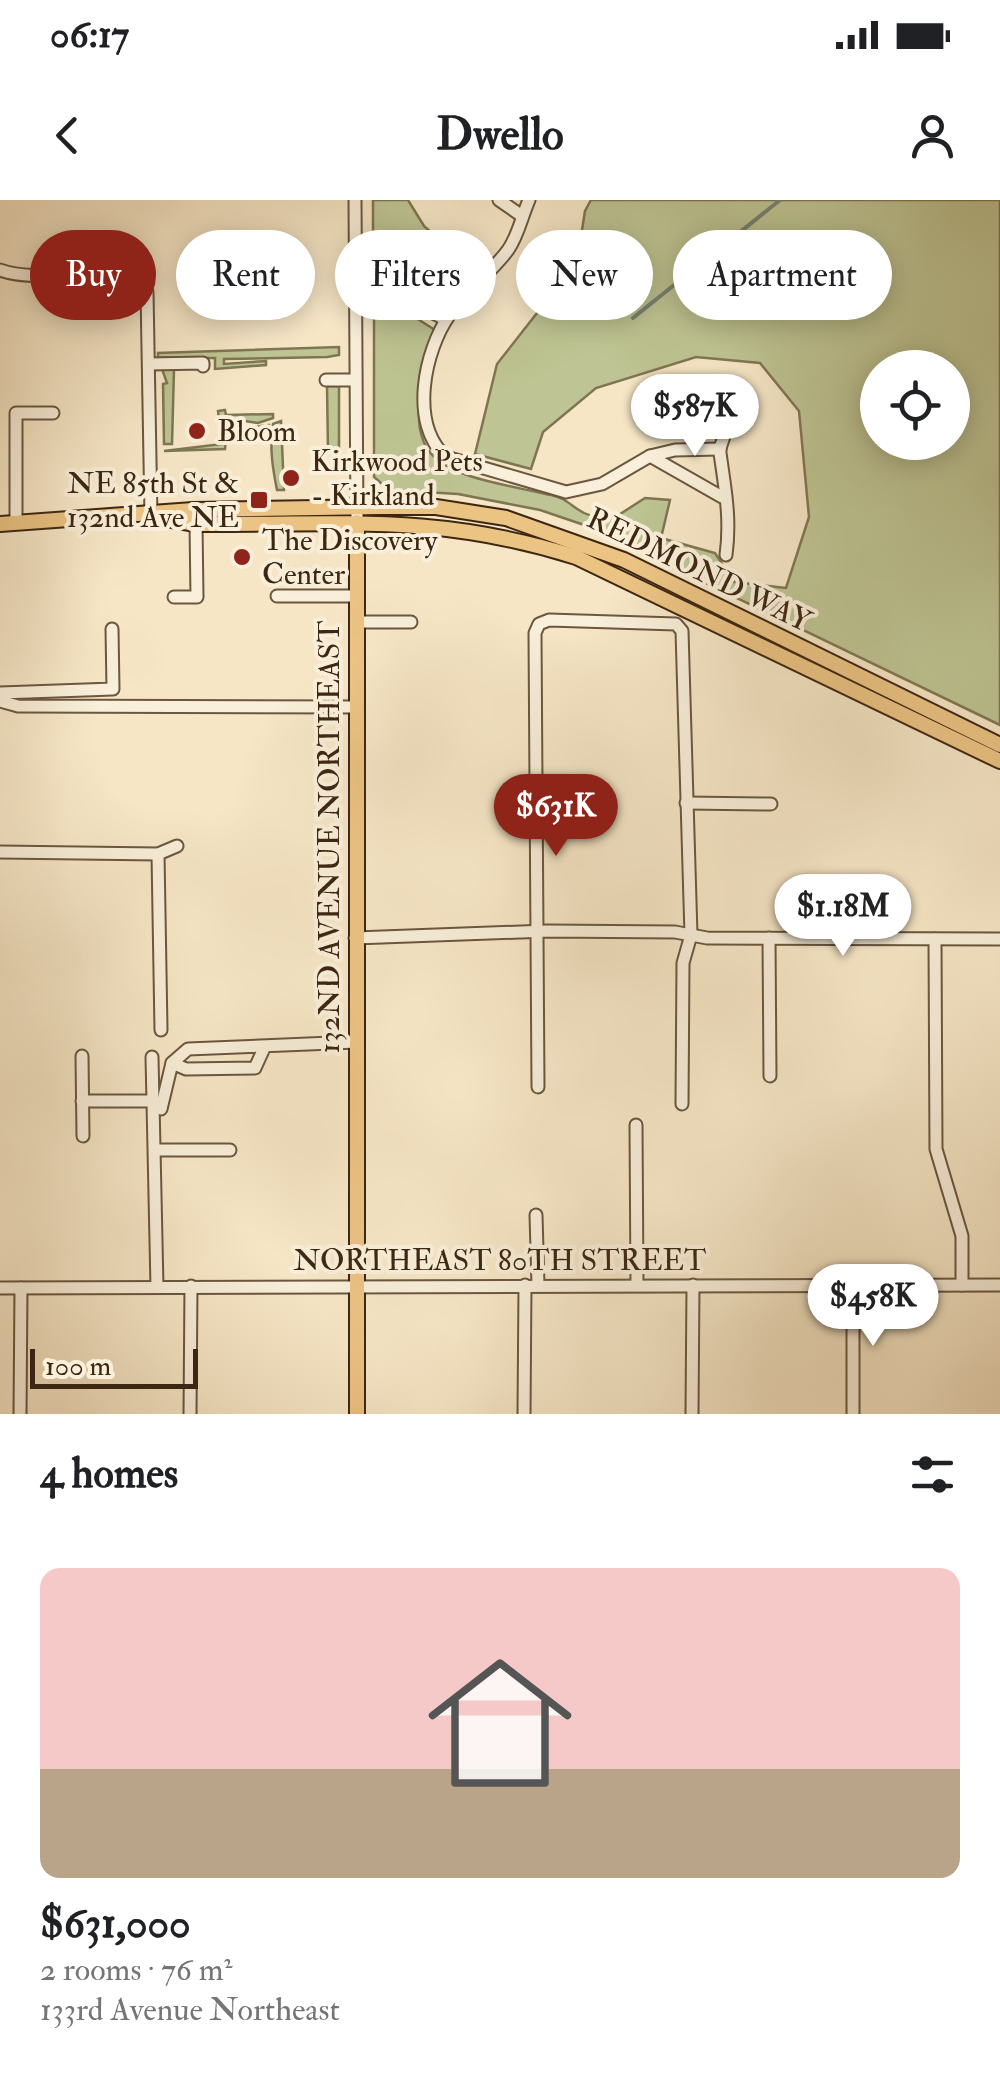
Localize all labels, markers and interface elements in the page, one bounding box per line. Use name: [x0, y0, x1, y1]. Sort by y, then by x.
text: 06:17: [50, 11, 129, 59]
text: Dwello: [436, 107, 564, 163]
icon: back: [40, 108, 95, 163]
icon: person: [905, 108, 960, 163]
chip: Buy: [30, 230, 156, 320]
chip: Rent: [176, 230, 315, 320]
chip: Filters: [335, 230, 496, 320]
chip: New: [516, 230, 653, 320]
chip: Apartment: [673, 230, 892, 320]
map controls: [860, 350, 970, 460]
button: locate: [860, 350, 970, 460]
pin: $587K: [625, 374, 765, 459]
text: $587K: [653, 386, 737, 426]
place label: Bloom: [217, 413, 296, 450]
marker: Bloom: [186, 420, 208, 442]
place label: Kirkwood Pets - Kirkland: [311, 443, 483, 514]
place label: NE 85th St & 132nd Ave NE: [67, 465, 239, 536]
marker: Kirkwood Pets - Kirkland: [280, 467, 302, 489]
marker: NE 85th St & 132nd Ave NE: [248, 489, 270, 511]
street label: REDMOND WAY: [581, 500, 818, 641]
place label: The Discovery Center: [262, 522, 438, 593]
marker: The Discovery Center: [231, 546, 253, 568]
street label: 132ND AVENUE NORTHEAST: [311, 621, 348, 1053]
pin: $631K: [486, 774, 626, 859]
text: $631K: [516, 786, 596, 826]
pin: $1.18M: [762, 874, 924, 959]
text: $1.18M: [796, 886, 890, 926]
street label: NORTHEAST 80TH STREET: [294, 1242, 706, 1279]
pin: $458K: [803, 1264, 943, 1349]
text: $458K: [830, 1276, 916, 1316]
scale bar: [30, 1344, 198, 1388]
text: 100 m: [45, 1349, 111, 1384]
icon: filters: [905, 1447, 960, 1502]
text: 4 homes: [40, 1448, 178, 1500]
icon: home: [410, 1633, 590, 1813]
text: $631,000: [40, 1898, 191, 1950]
text: 2 rooms · 76 m²: [40, 1950, 233, 1990]
text: 133rd Avenue Northeast: [40, 1990, 340, 2030]

